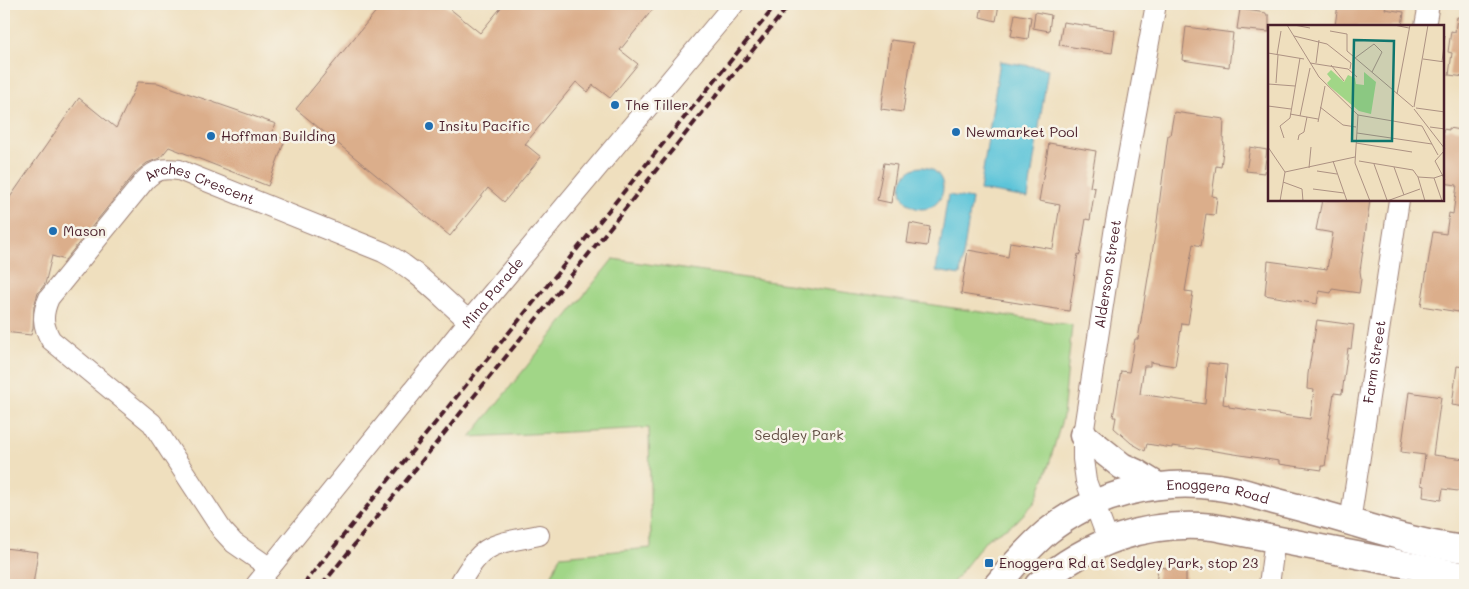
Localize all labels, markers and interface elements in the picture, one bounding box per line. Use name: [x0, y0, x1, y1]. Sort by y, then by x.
inset map: [1268, 25, 1444, 201]
place label: The Tiller: [625, 95, 689, 114]
marker: The Tiller: [609, 99, 621, 111]
place label: Insitu Pacific: [439, 116, 530, 135]
marker: Insitu Pacific: [423, 120, 435, 132]
place label: Newmarket Pool: [966, 122, 1078, 141]
place label: Hoffman Building: [221, 126, 335, 145]
marker: Newmarket Pool: [950, 126, 962, 138]
marker: Hoffman Building: [205, 130, 217, 142]
street label: Arches Crescent: [140, 159, 258, 208]
street label: Alderson Street: [1090, 218, 1125, 330]
place label: Mason: [63, 221, 106, 240]
marker: Mason: [47, 225, 59, 237]
street label: Mina Parade: [457, 253, 527, 332]
street label: Farm Street: [1358, 319, 1390, 405]
park label: Sedgley Park: [754, 425, 844, 444]
street label: Enoggera Road: [1166, 475, 1272, 508]
place label: Enoggera Rd at Sedgley Park, stop 23: [999, 553, 1258, 572]
marker: Enoggera Rd at Sedgley Park, stop 23: [983, 557, 995, 569]

